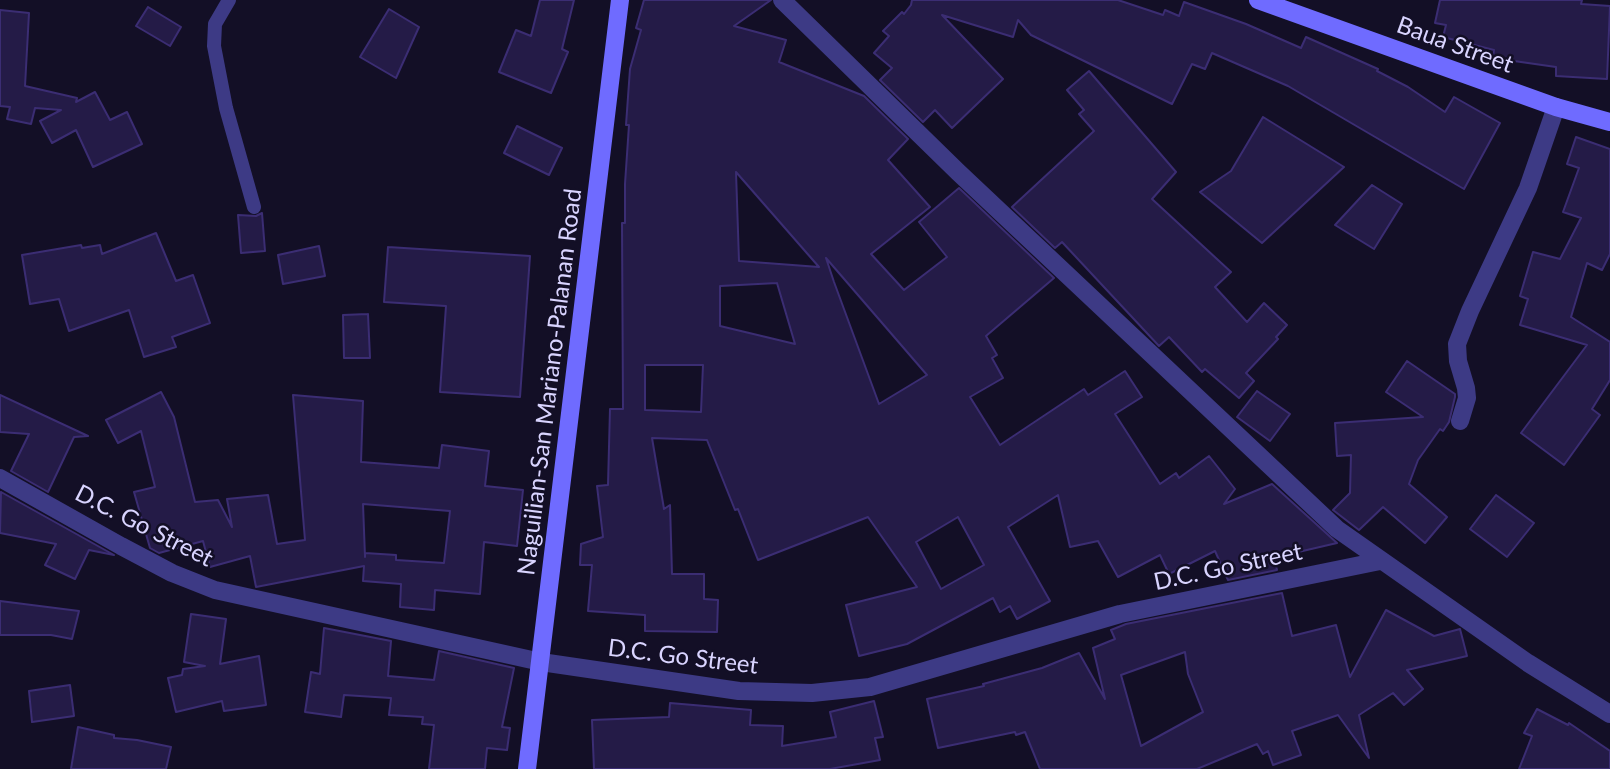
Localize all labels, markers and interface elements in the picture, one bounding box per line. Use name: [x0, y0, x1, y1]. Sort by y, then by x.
street label: Baua Street: [1393, 11, 1517, 79]
street label: Naguilian-San Mariano-Palanan Road: [512, 187, 588, 577]
street label: D.C. Go Street: [70, 479, 218, 573]
street label: D.C. Go Street: [1151, 537, 1305, 597]
street label: D.C. Go Street: [606, 634, 760, 680]

